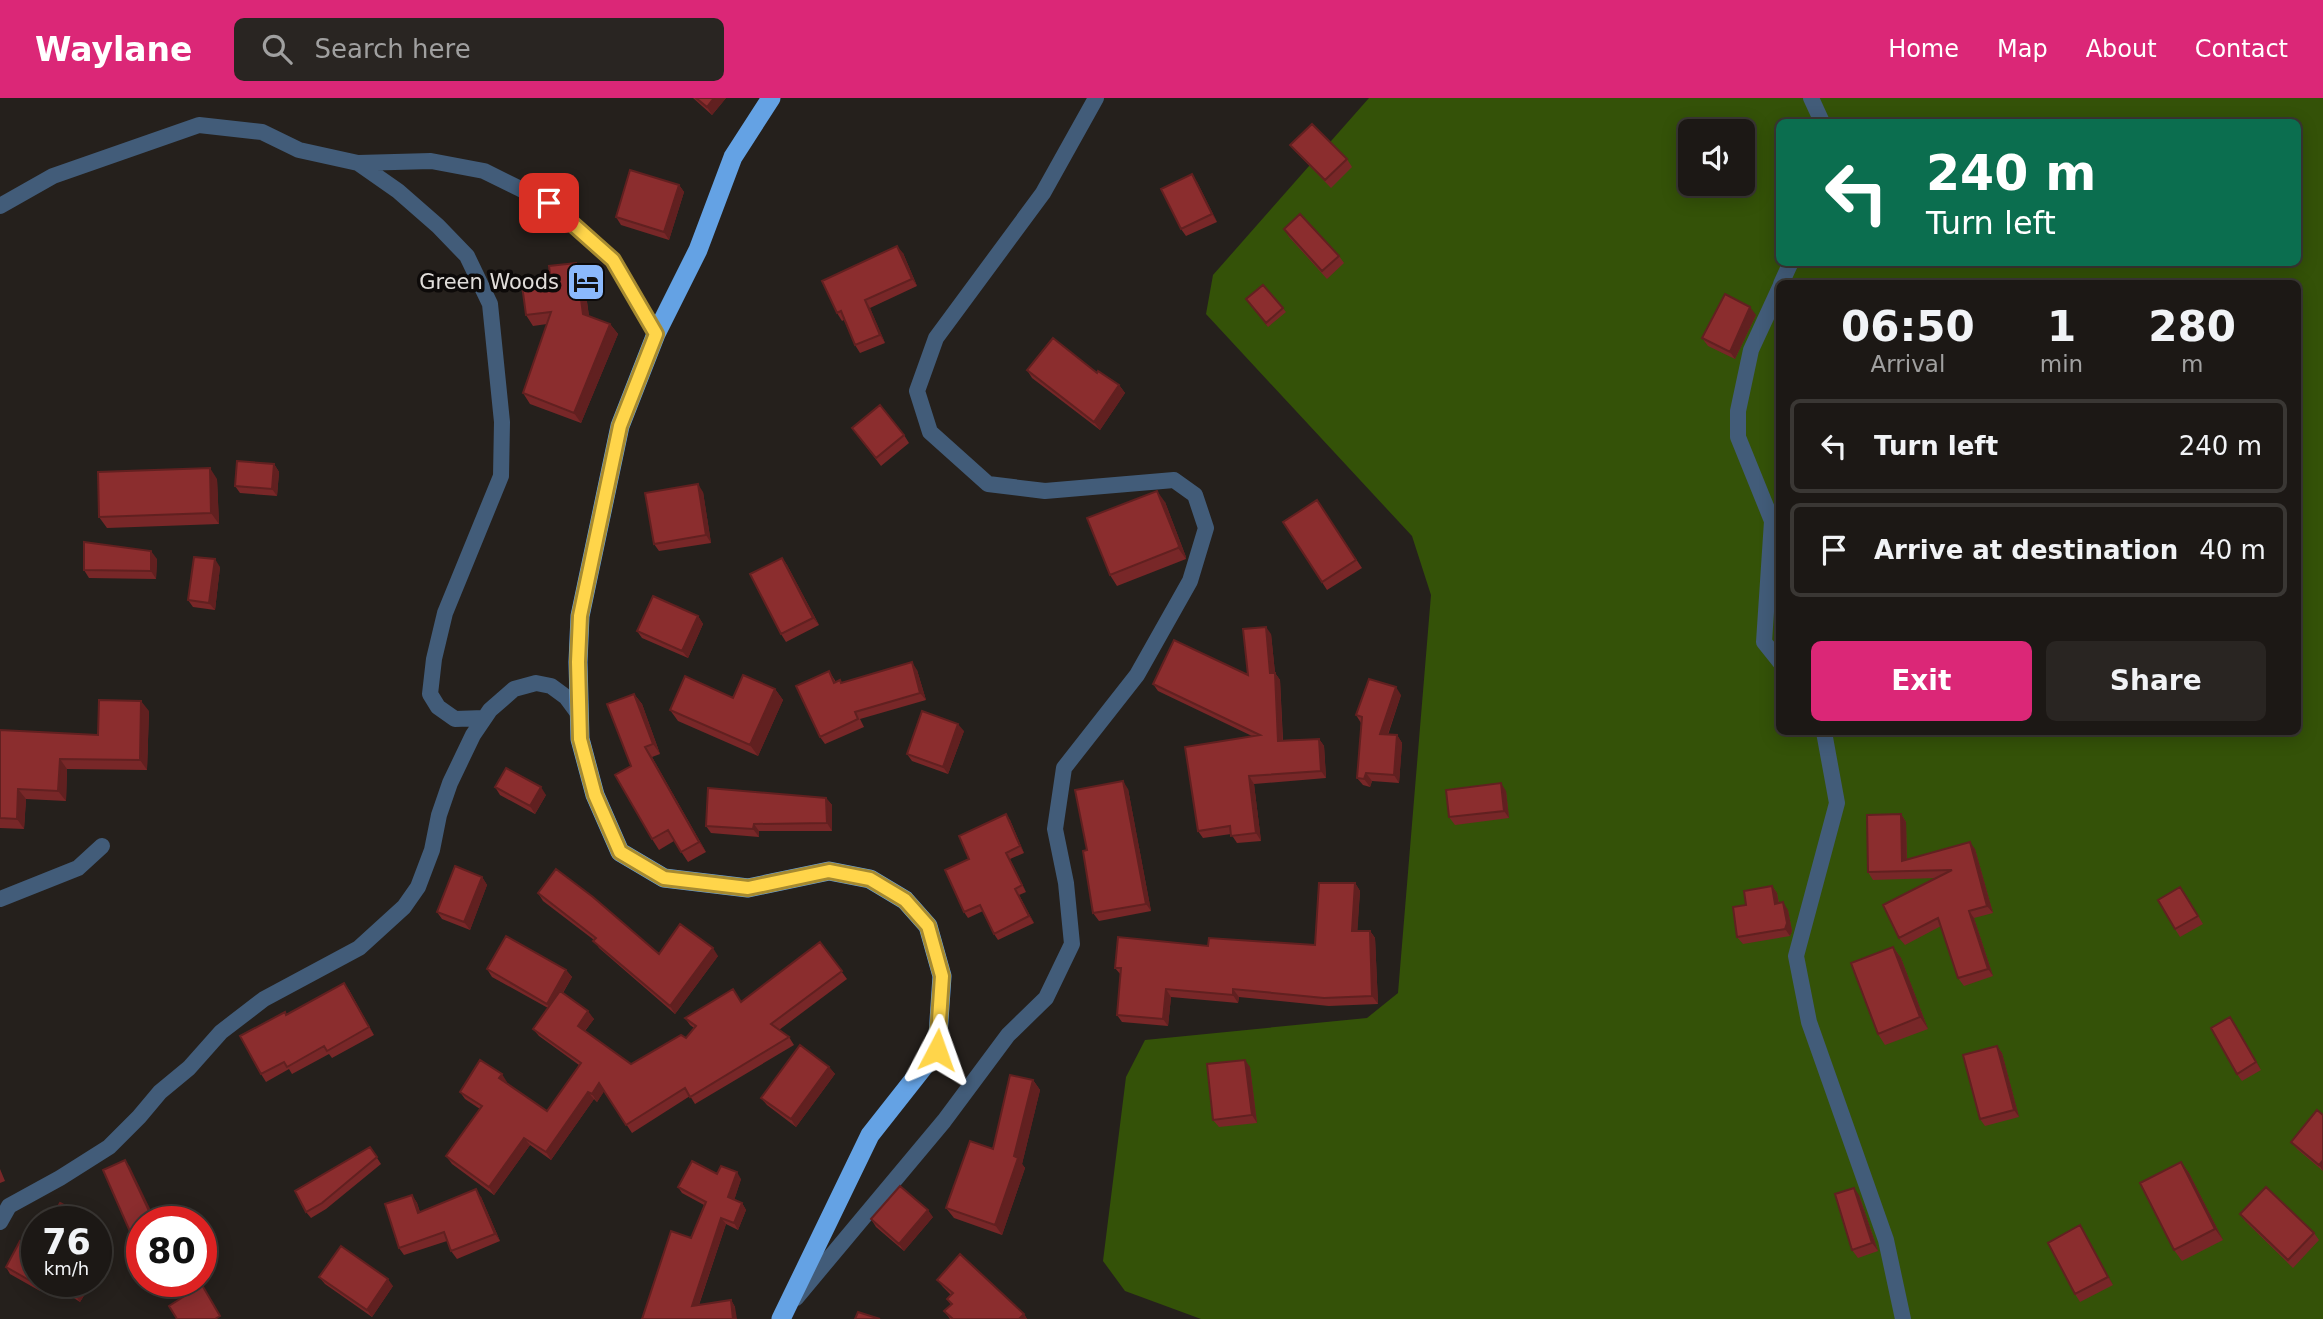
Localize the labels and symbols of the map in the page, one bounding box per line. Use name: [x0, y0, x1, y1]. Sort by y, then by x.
pin: [519, 173, 579, 233]
hotel icon: Green Woods: [565, 261, 607, 303]
place label: Green Woods: [419, 270, 559, 294]
position arrow: [900, 1013, 974, 1087]
speed limit sign: 80: [126, 1206, 217, 1297]

